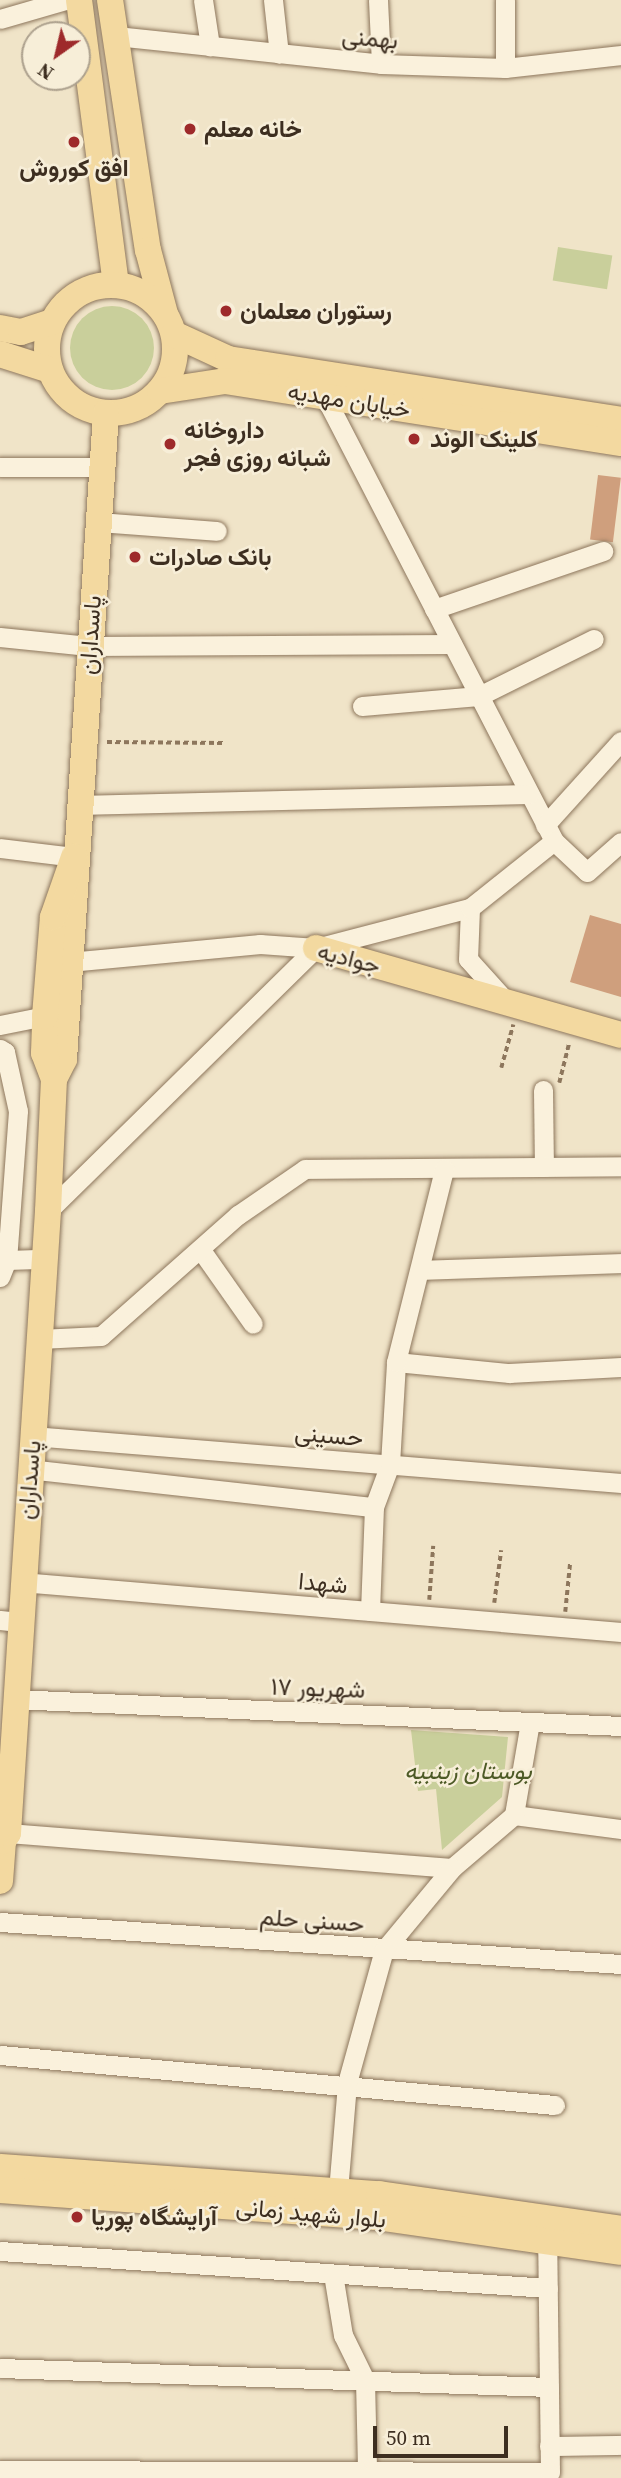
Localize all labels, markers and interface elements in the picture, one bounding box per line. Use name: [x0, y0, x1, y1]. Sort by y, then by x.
north arrow: [21, 21, 91, 91]
street label: بهمنی: [341, 21, 399, 55]
text: N: [32, 57, 58, 86]
place label: خانه معلم: [204, 115, 302, 143]
marker: خانه معلم: [182, 121, 198, 137]
marker: افق کوروش: [66, 134, 82, 150]
place label: افق کوروش: [19, 154, 129, 182]
place label: رستوران معلمان: [240, 297, 392, 325]
marker: رستوران معلمان: [218, 303, 234, 319]
street label: خیابان مهدیه: [286, 376, 412, 424]
place label: داروخانه شبانه روزی فجر: [184, 416, 331, 472]
place label: کلینک الوند: [430, 425, 538, 453]
marker: کلینک الوند: [404, 429, 424, 449]
marker: داروخانه شبانه روزی فجر: [162, 436, 178, 452]
place label: بانک صادرات: [149, 543, 272, 571]
marker: بانک صادرات: [127, 549, 143, 565]
street label: پاسداران: [73, 594, 107, 676]
street label: جوادیه: [315, 936, 383, 980]
street label: حسینی: [294, 1418, 364, 1452]
street label: پاسداران: [11, 1439, 47, 1521]
street label: شهدا: [297, 1567, 349, 1599]
street label: ۱۷ شهریور: [270, 1672, 366, 1704]
park label: بوستان زینبیه: [404, 1757, 532, 1785]
street label: حسنی حلم: [259, 1902, 365, 1938]
street label: بلوار شهید زمانی: [235, 2192, 387, 2234]
place label: آرایشگاه پوریا: [91, 2203, 217, 2231]
marker: آرایشگاه پوریا: [69, 2209, 85, 2225]
scale bar: [376, 2412, 511, 2456]
text: 50 m: [386, 2423, 431, 2452]

